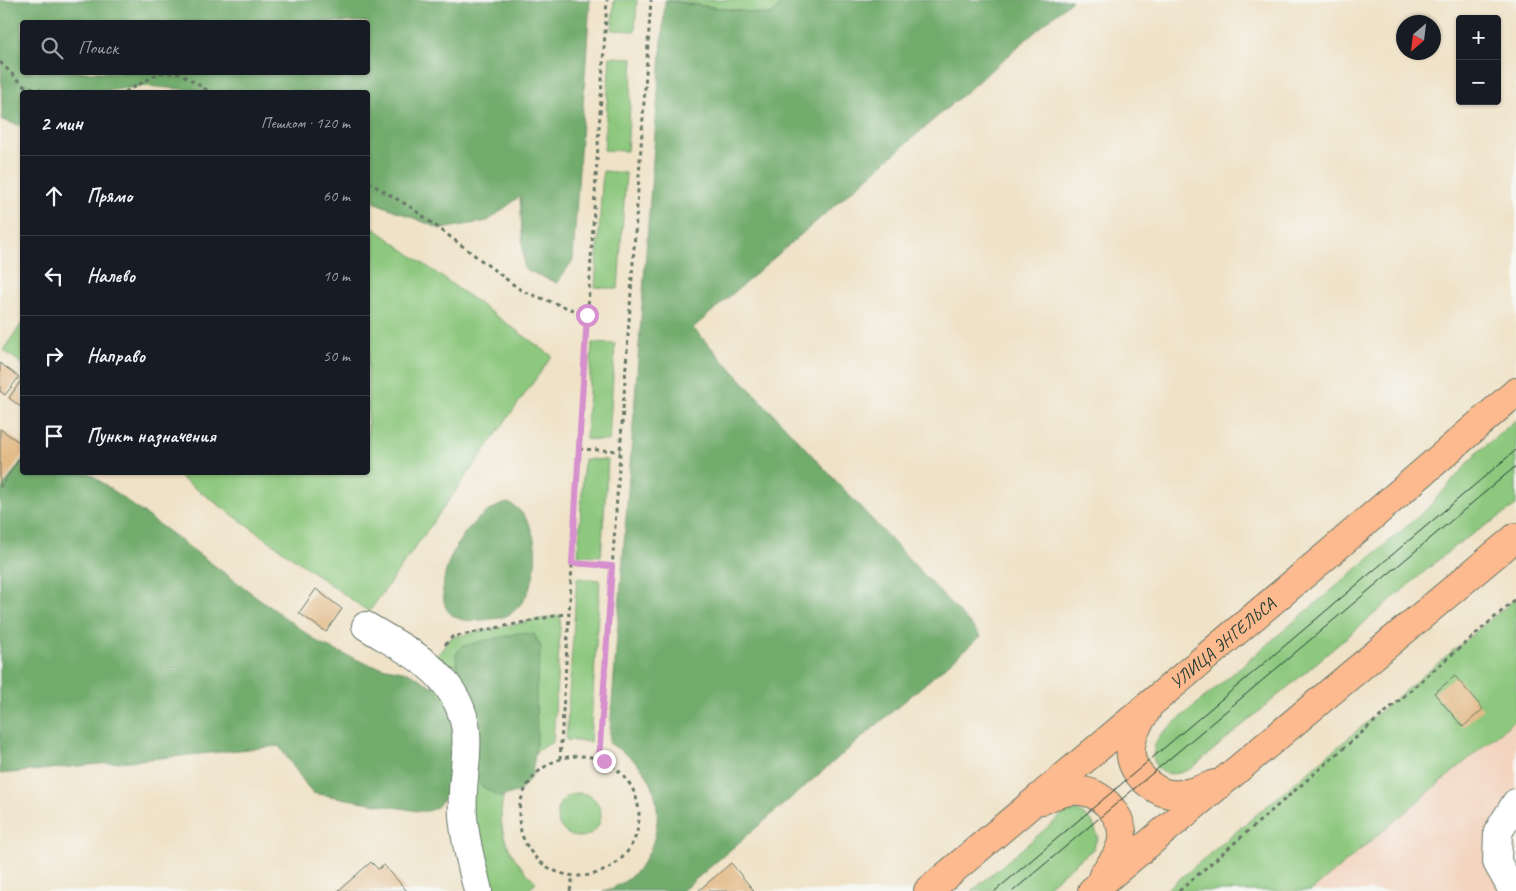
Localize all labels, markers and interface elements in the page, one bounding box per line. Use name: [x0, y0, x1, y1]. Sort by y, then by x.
north arrow: [1396, 15, 1441, 60]
map controls: [1456, 15, 1501, 105]
button: +: [1456, 15, 1501, 60]
search box: [20, 20, 370, 75]
icon: search: [38, 34, 66, 62]
text: Поиск: [78, 36, 118, 60]
button: −: [1456, 60, 1501, 105]
text: 2 мин: [40, 110, 83, 136]
text: Пешком · 120 m: [261, 113, 350, 133]
icon: ahead: [40, 182, 68, 210]
text: Прямо: [87, 184, 132, 208]
text: 60 m: [323, 186, 350, 206]
icon: left: [40, 262, 68, 290]
text: Налево: [87, 264, 135, 288]
text: 10 m: [323, 266, 350, 286]
route start: [576, 304, 599, 327]
icon: right: [40, 342, 68, 370]
text: Направо: [87, 344, 145, 368]
text: 50 m: [323, 346, 350, 366]
icon: arrive: [40, 422, 68, 450]
text: Пункт назначения: [87, 424, 216, 448]
street label: УЛИЦА ЭНГЕЛЬСА: [1165, 592, 1280, 694]
route end: [593, 750, 616, 773]

